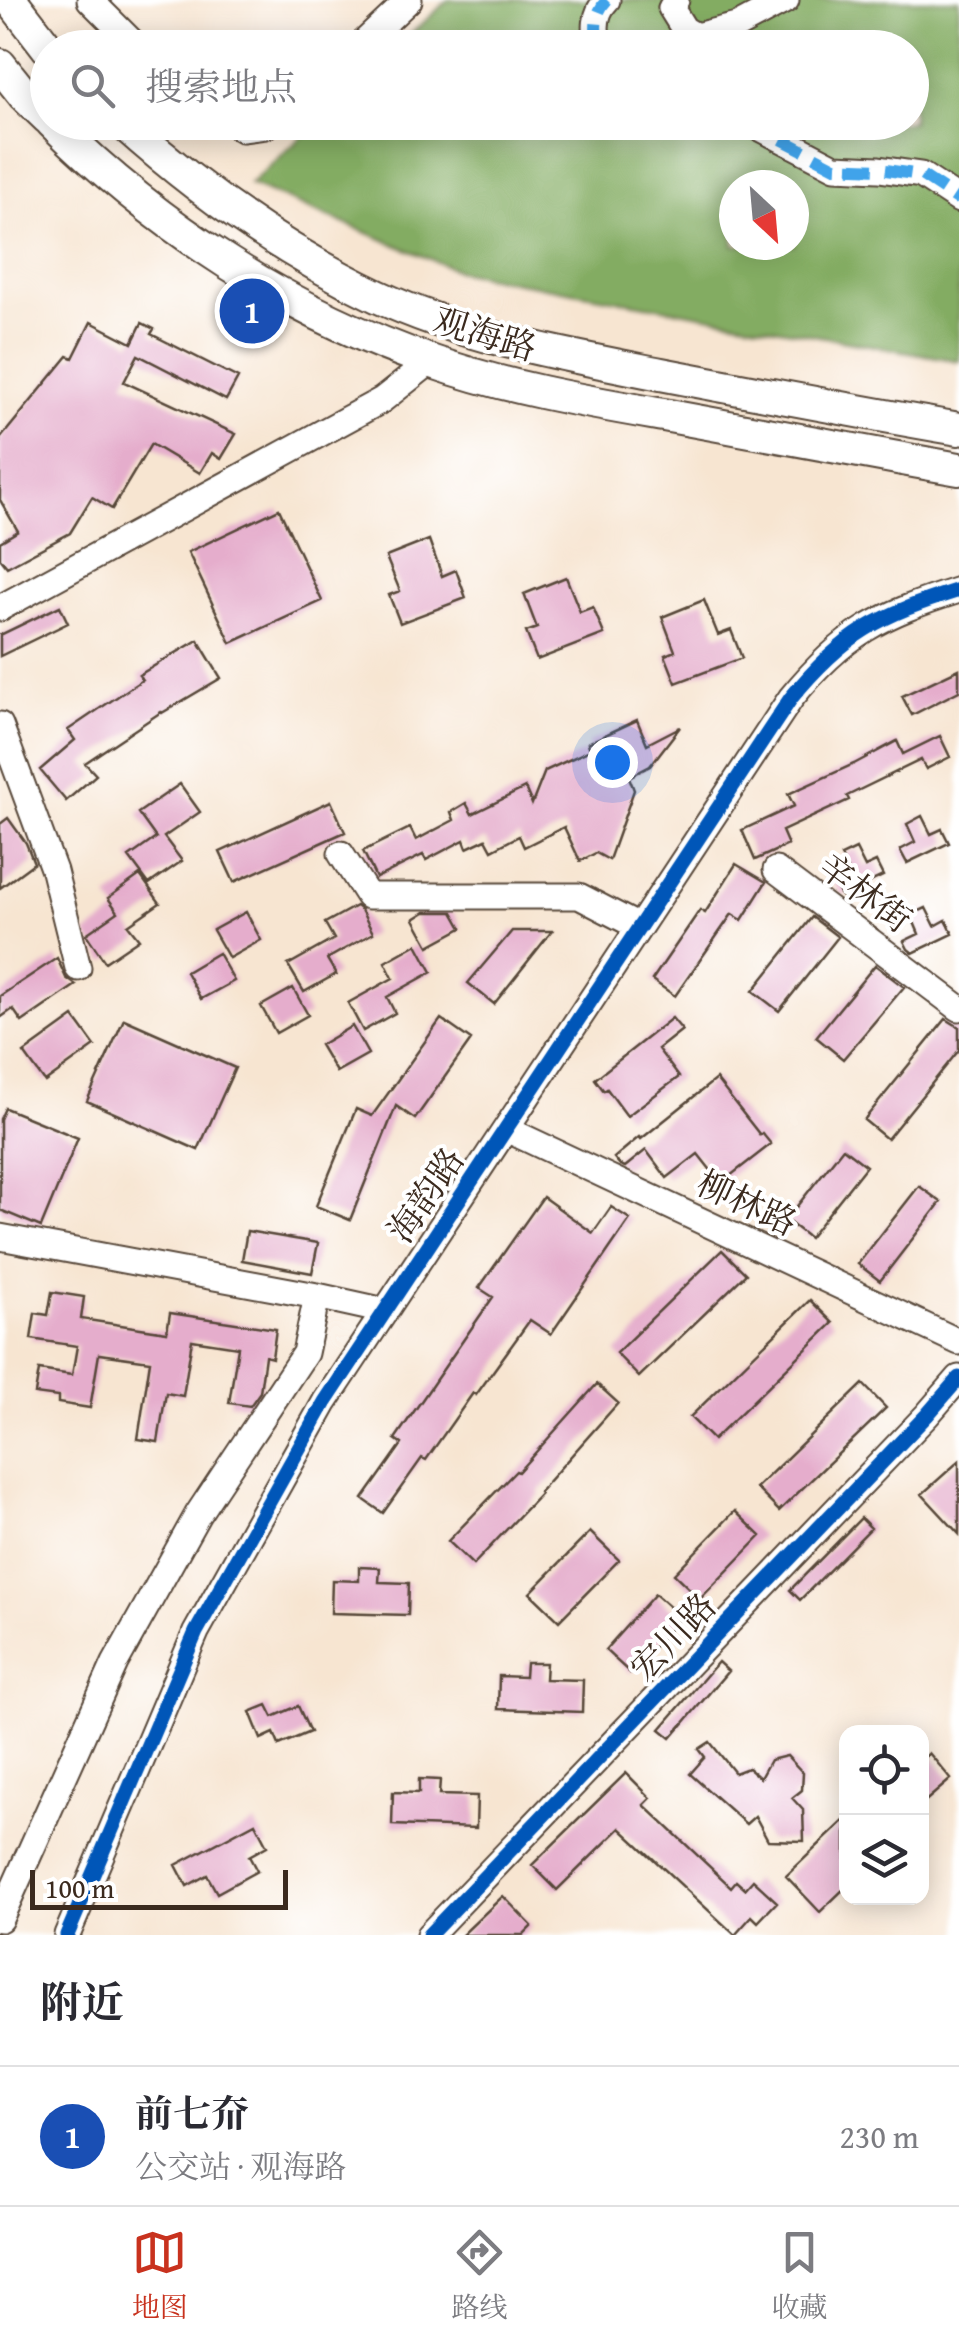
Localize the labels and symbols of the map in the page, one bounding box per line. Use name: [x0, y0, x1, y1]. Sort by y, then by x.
north arrow: [719, 170, 809, 260]
pin: 1: [220, 274, 284, 348]
street label: 观海路: [427, 294, 543, 373]
your location: [587, 737, 638, 788]
street label: 辛林街: [808, 841, 923, 945]
street label: 海韵路: [375, 1137, 476, 1253]
street label: 柳林路: [689, 1157, 806, 1248]
street label: 宏川路: [618, 1581, 727, 1692]
scale bar: [30, 1865, 288, 1910]

